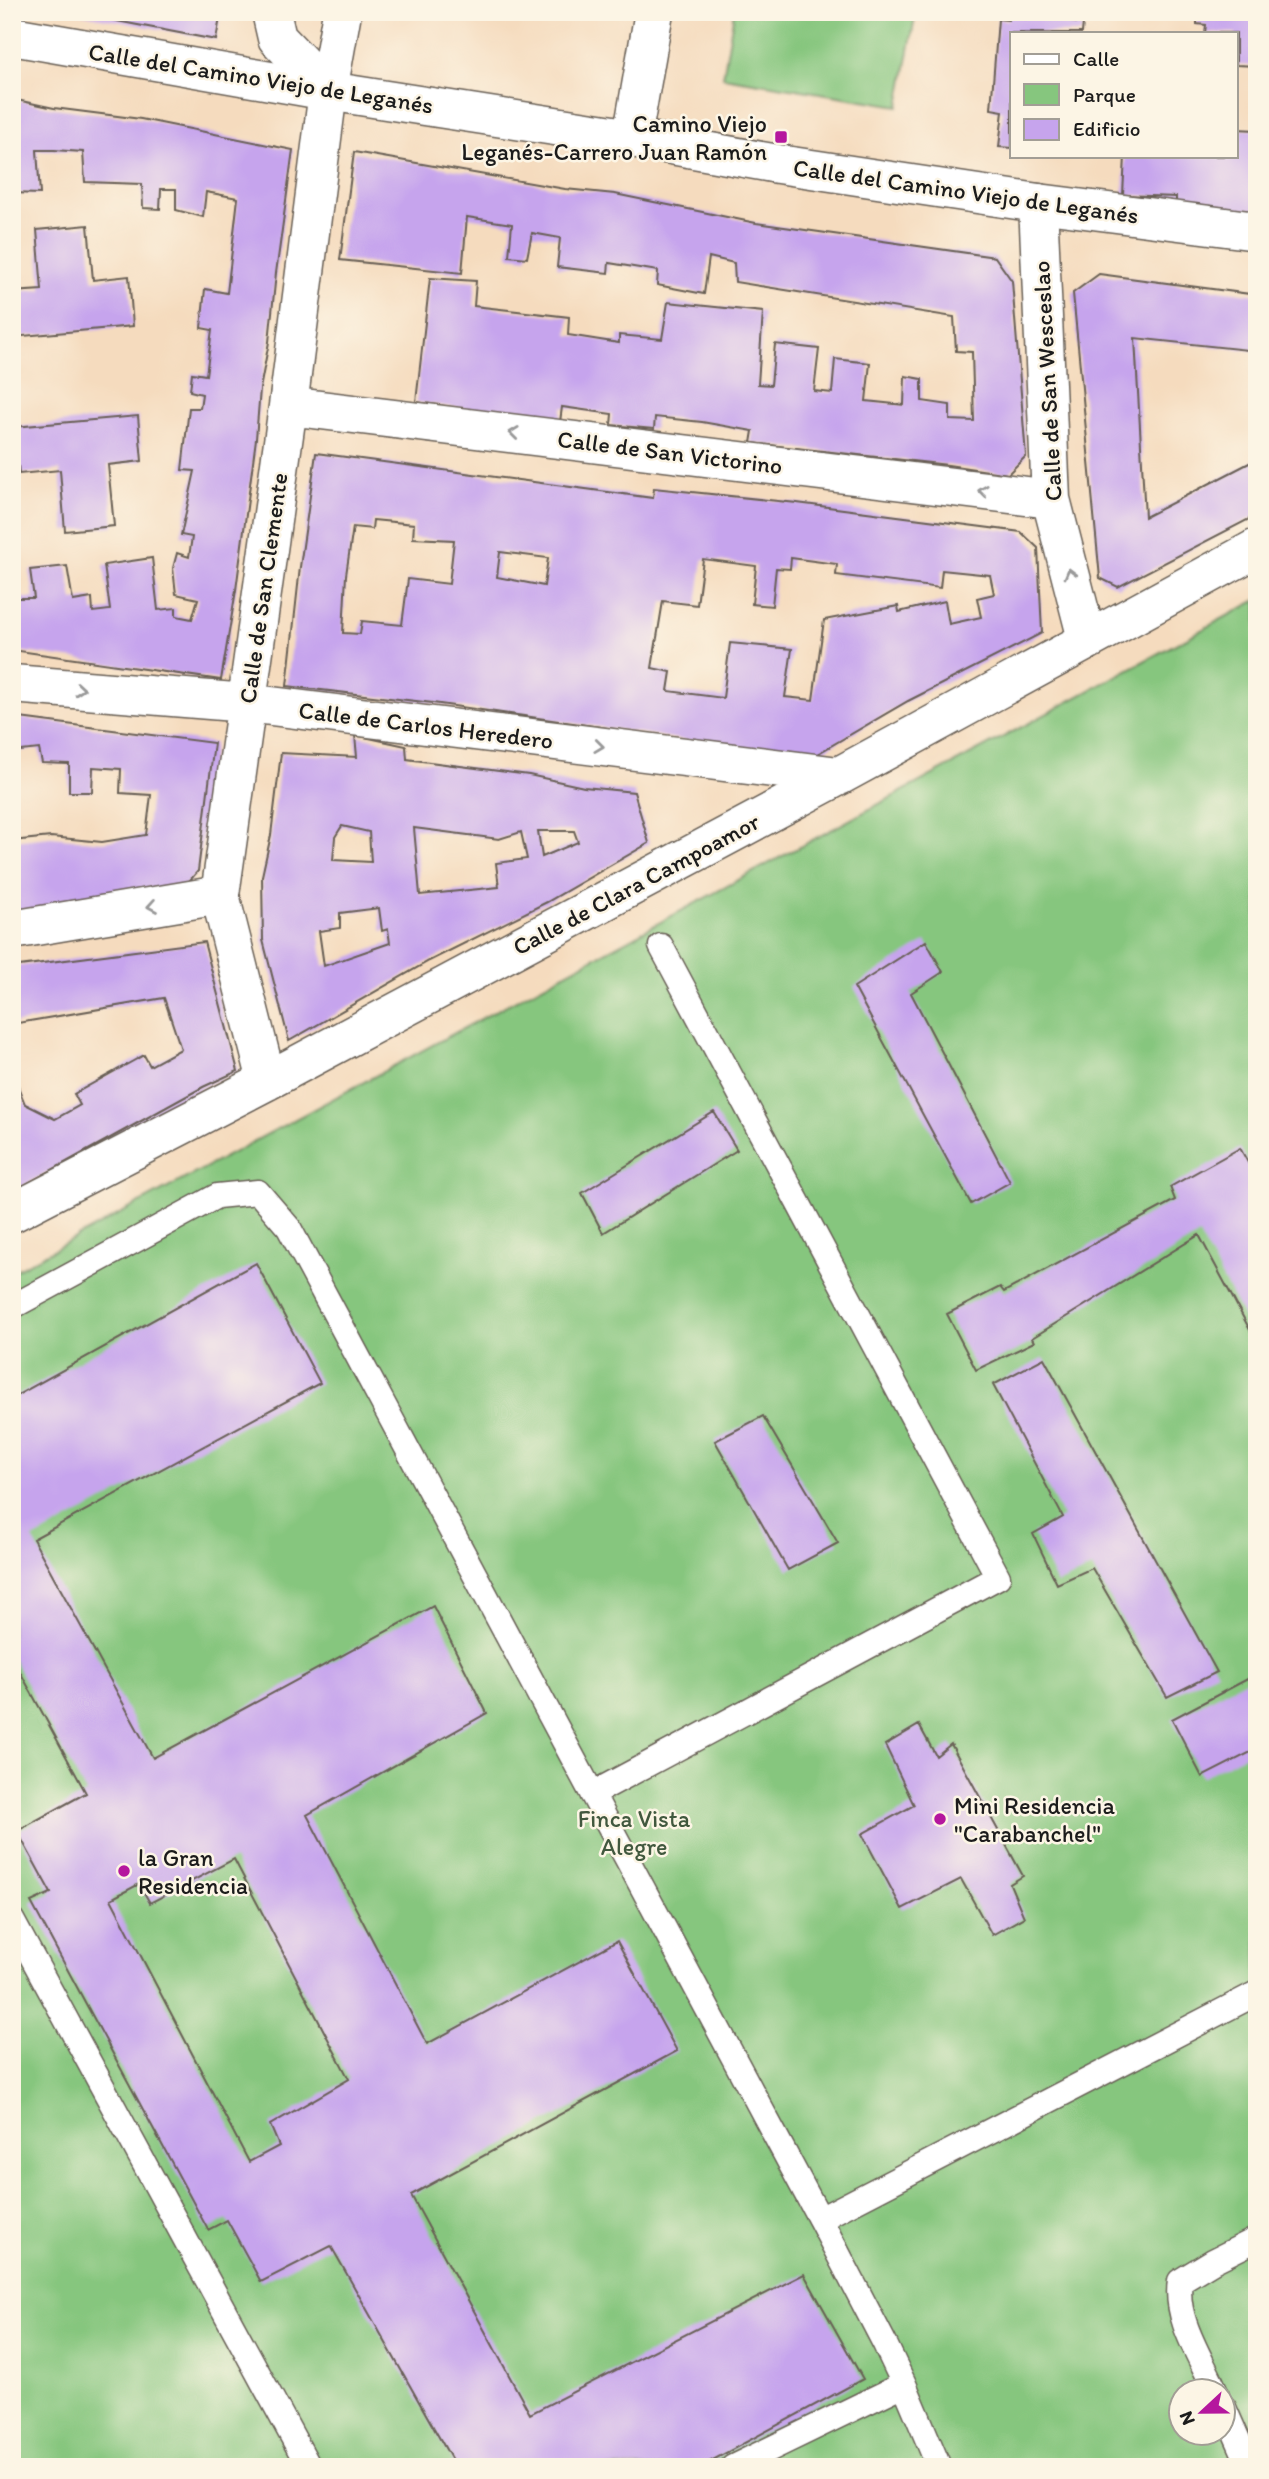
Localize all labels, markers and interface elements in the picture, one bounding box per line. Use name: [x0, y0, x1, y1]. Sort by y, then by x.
legend: [1010, 32, 1238, 158]
street label: Calle del Camino Viejo de Leganés: [87, 36, 435, 120]
text: Calle: [1073, 46, 1119, 71]
text: Parque: [1073, 82, 1136, 107]
place label: Camino Viejo Leganés-Carrero Juan Ramón: [461, 109, 767, 166]
text: Edificio: [1073, 116, 1141, 141]
marker: Camino Viejo Leganés-Carrero Juan Ramón: [773, 129, 789, 145]
street label: Calle del Camino Viejo de Leganés: [791, 152, 1141, 230]
street label: Calle de San Wesceslao: [1026, 260, 1068, 502]
street label: Calle de San Victorino: [556, 424, 784, 480]
one-way arrow: [508, 426, 520, 441]
street label: Calle de San Clemente: [232, 471, 294, 705]
one-way arrow: [977, 483, 989, 498]
one-way arrow: [1064, 567, 1078, 579]
one-way arrow: [75, 681, 86, 696]
street label: Calle de Carlos Heredero: [297, 695, 555, 755]
one-way arrow: [593, 739, 604, 754]
street label: Calle de Clara Campoamor: [508, 806, 765, 961]
one-way arrow: [147, 898, 158, 913]
place label: Mini Residencia "Carabanchel": [954, 1791, 1115, 1848]
park label: Finca Vista Alegre: [578, 1804, 691, 1861]
marker: Mini Residencia "Carabanchel": [932, 1811, 948, 1827]
place label: la Gran Residencia: [138, 1843, 248, 1900]
marker: la Gran Residencia: [116, 1863, 132, 1879]
north arrow: [1168, 2378, 1238, 2448]
text: N: [1174, 2408, 1200, 2428]

